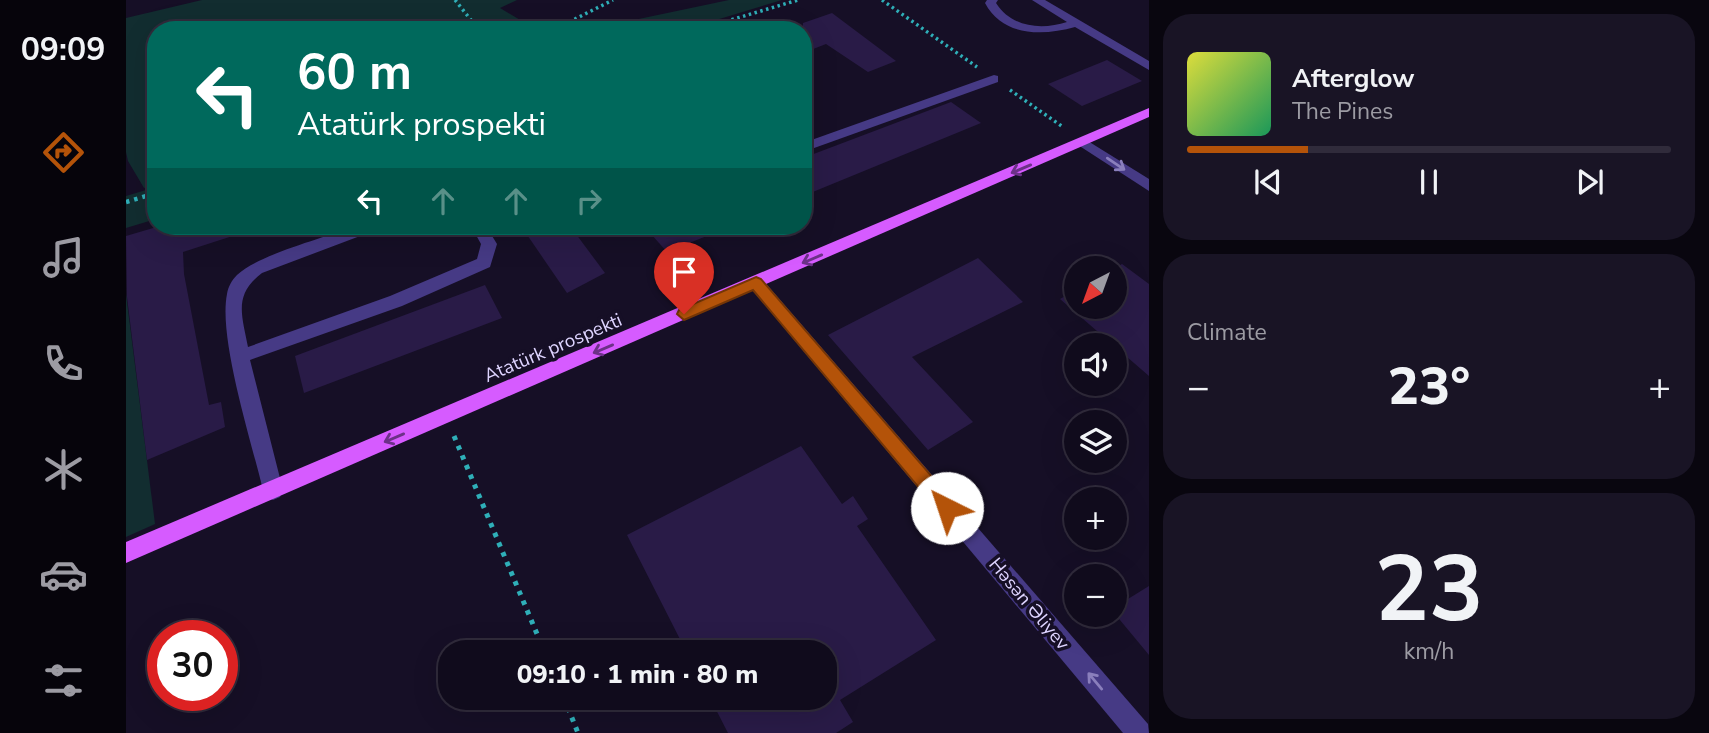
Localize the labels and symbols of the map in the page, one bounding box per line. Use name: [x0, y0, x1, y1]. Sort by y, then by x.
one-way arrow: [1106, 157, 1125, 171]
one-way arrow: [1010, 163, 1032, 176]
pin: [654, 242, 714, 314]
one-way arrow: [801, 253, 823, 266]
north arrow: [1064, 256, 1127, 318]
street label: Atatürk prospekti: [480, 307, 626, 389]
one-way arrow: [592, 343, 614, 356]
one-way arrow: [383, 433, 405, 446]
position arrow: [910, 471, 984, 545]
street label: Həsən Əliyev: [983, 552, 1076, 656]
speed limit sign: 30: [147, 620, 238, 711]
one-way arrow: [1087, 672, 1103, 690]

